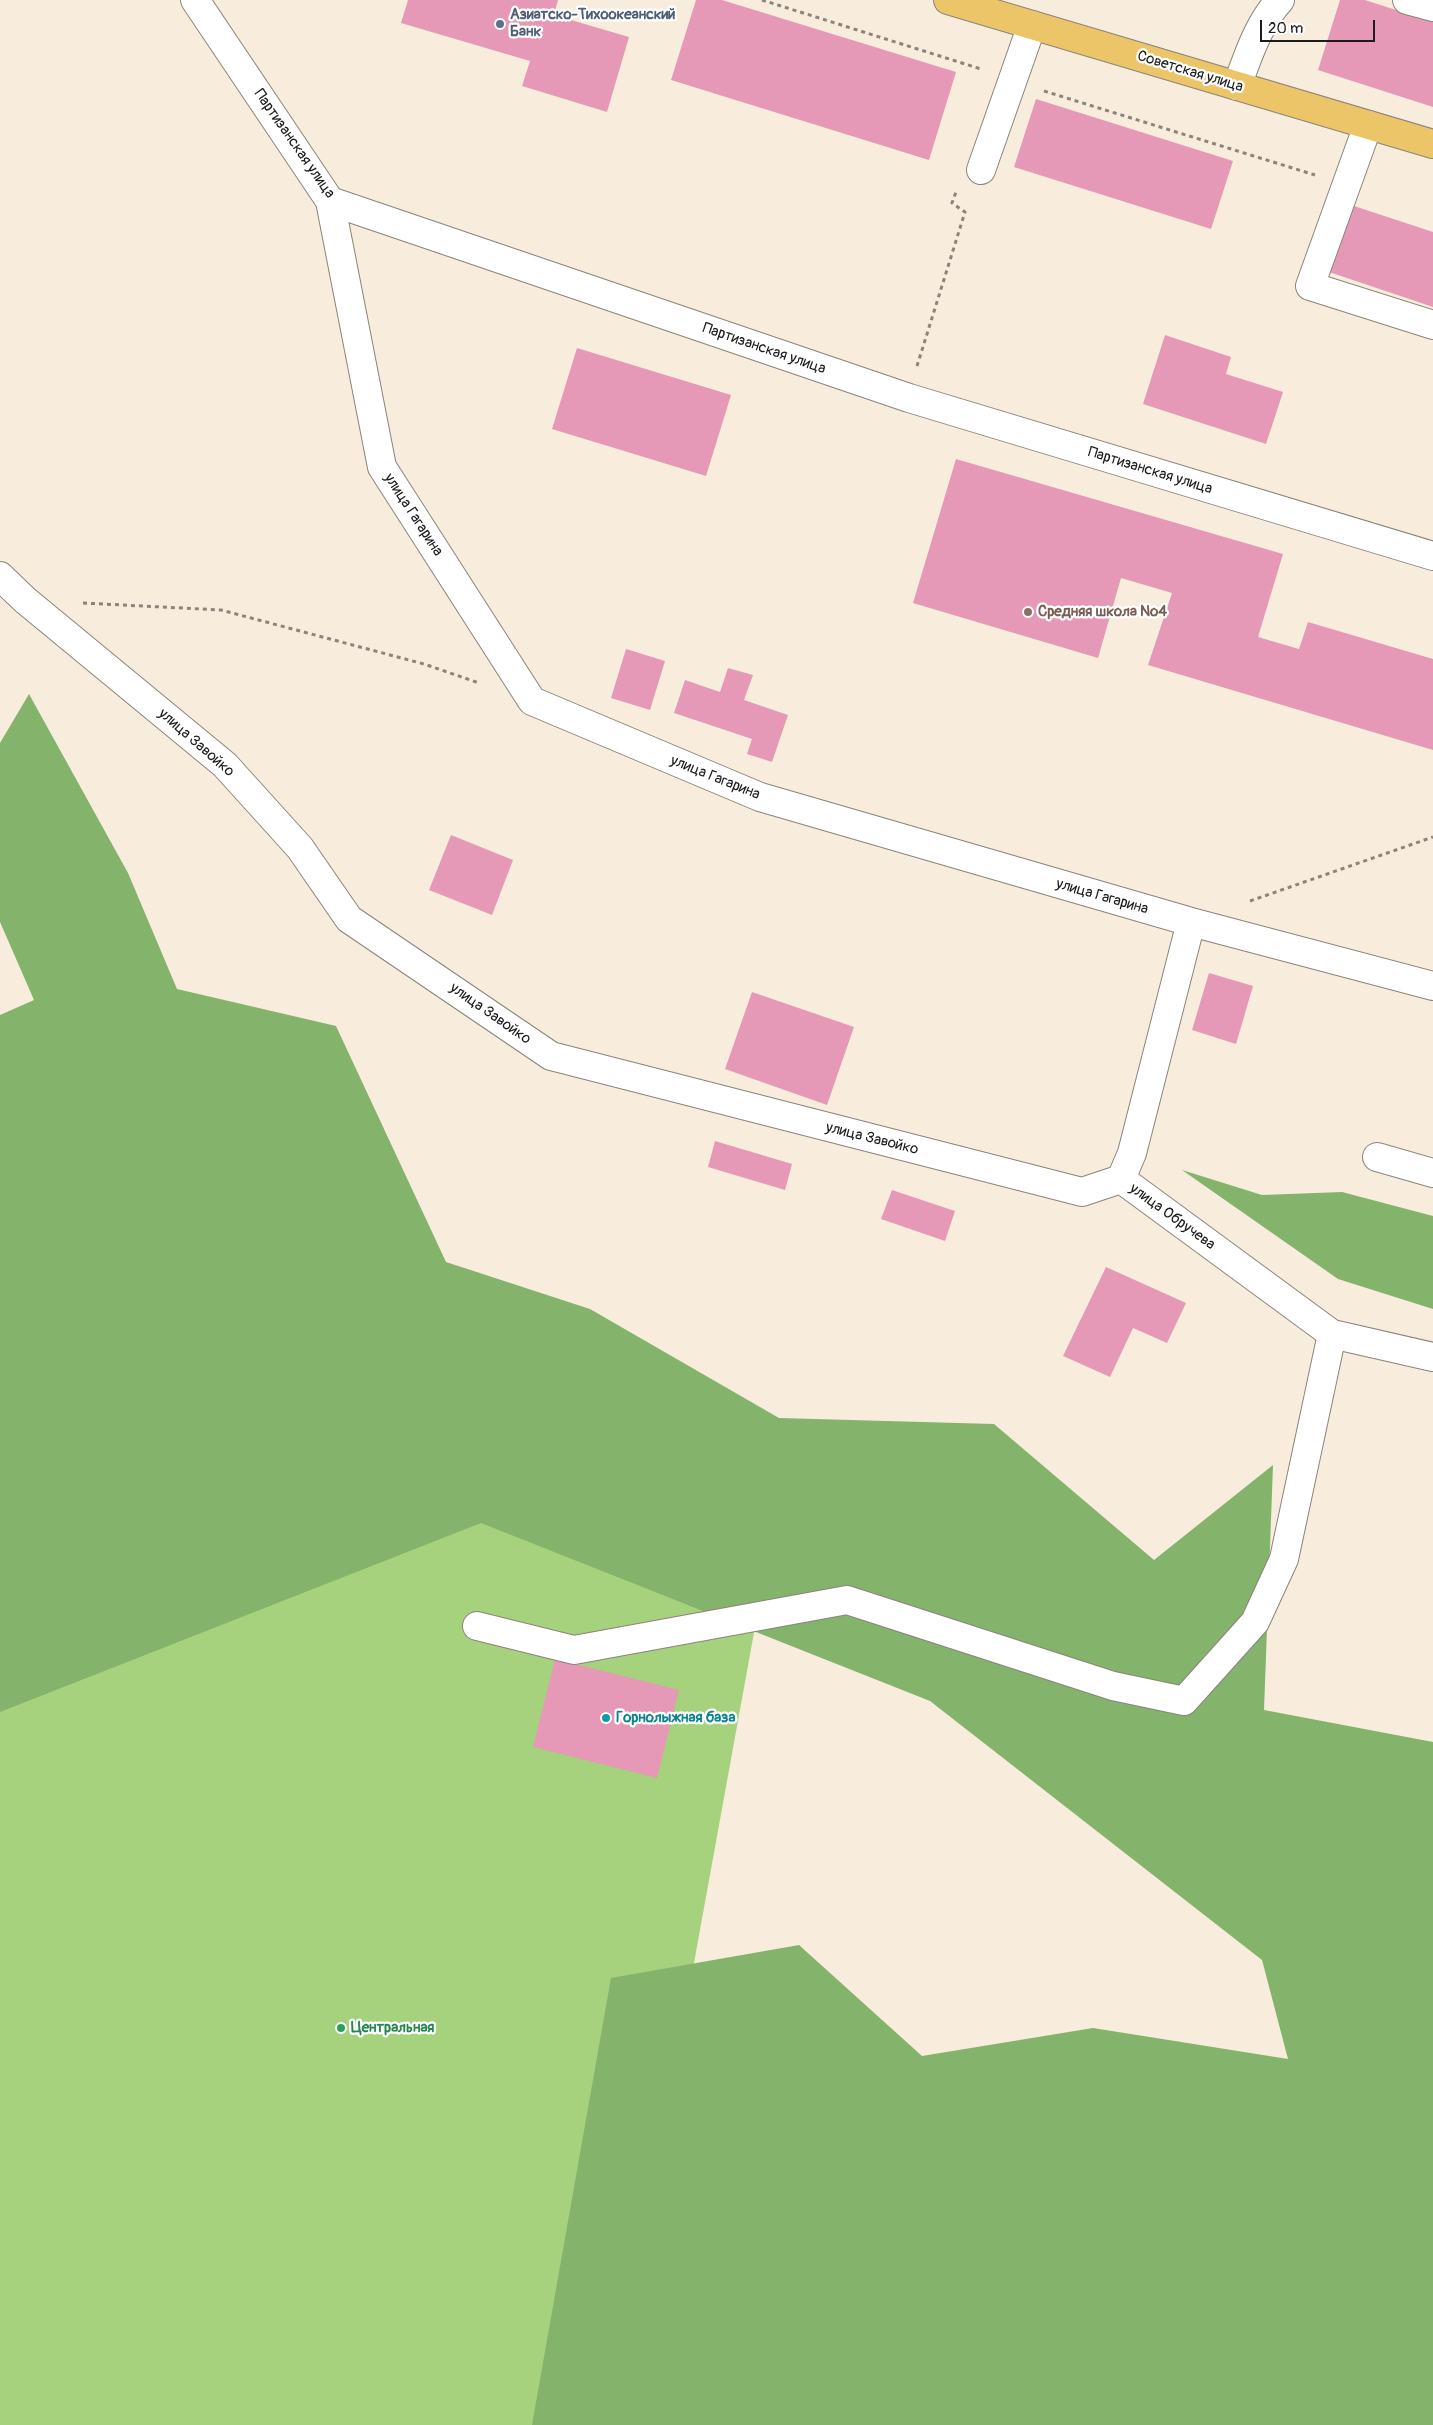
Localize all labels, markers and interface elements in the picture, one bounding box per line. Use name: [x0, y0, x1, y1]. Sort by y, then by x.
place label: Азиатско-Тихоокеанский Банк: [510, 6, 675, 41]
scale bar: [1263, 10, 1378, 42]
marker: Азиатско-Тихоокеанский Банк: [494, 18, 506, 30]
text: 20 m: [1268, 19, 1303, 38]
street label: Советская улица: [1135, 47, 1245, 97]
street label: Партизанская улица: [250, 86, 338, 202]
street label: Партизанская улица: [700, 320, 828, 378]
street label: Партизанская улица: [1086, 444, 1214, 498]
street label: улица Гагарина: [380, 470, 446, 560]
place label: Средняя школа №4: [1038, 603, 1167, 621]
marker: Средняя школа №4: [1022, 606, 1034, 618]
street label: улица Завойко: [154, 705, 238, 781]
street label: улица Гагарина: [668, 752, 762, 804]
street label: улица Гагарина: [1054, 875, 1150, 919]
street label: улица Завойко: [446, 979, 534, 1049]
street label: улица Завойко: [824, 1119, 920, 1159]
street label: улица Обручева: [1126, 1180, 1218, 1254]
place label: Горнолыжная база: [616, 1709, 736, 1727]
marker: Горнолыжная база: [600, 1712, 612, 1724]
place label: Центральная: [351, 2019, 434, 2037]
marker: Центральная: [335, 2022, 347, 2034]

